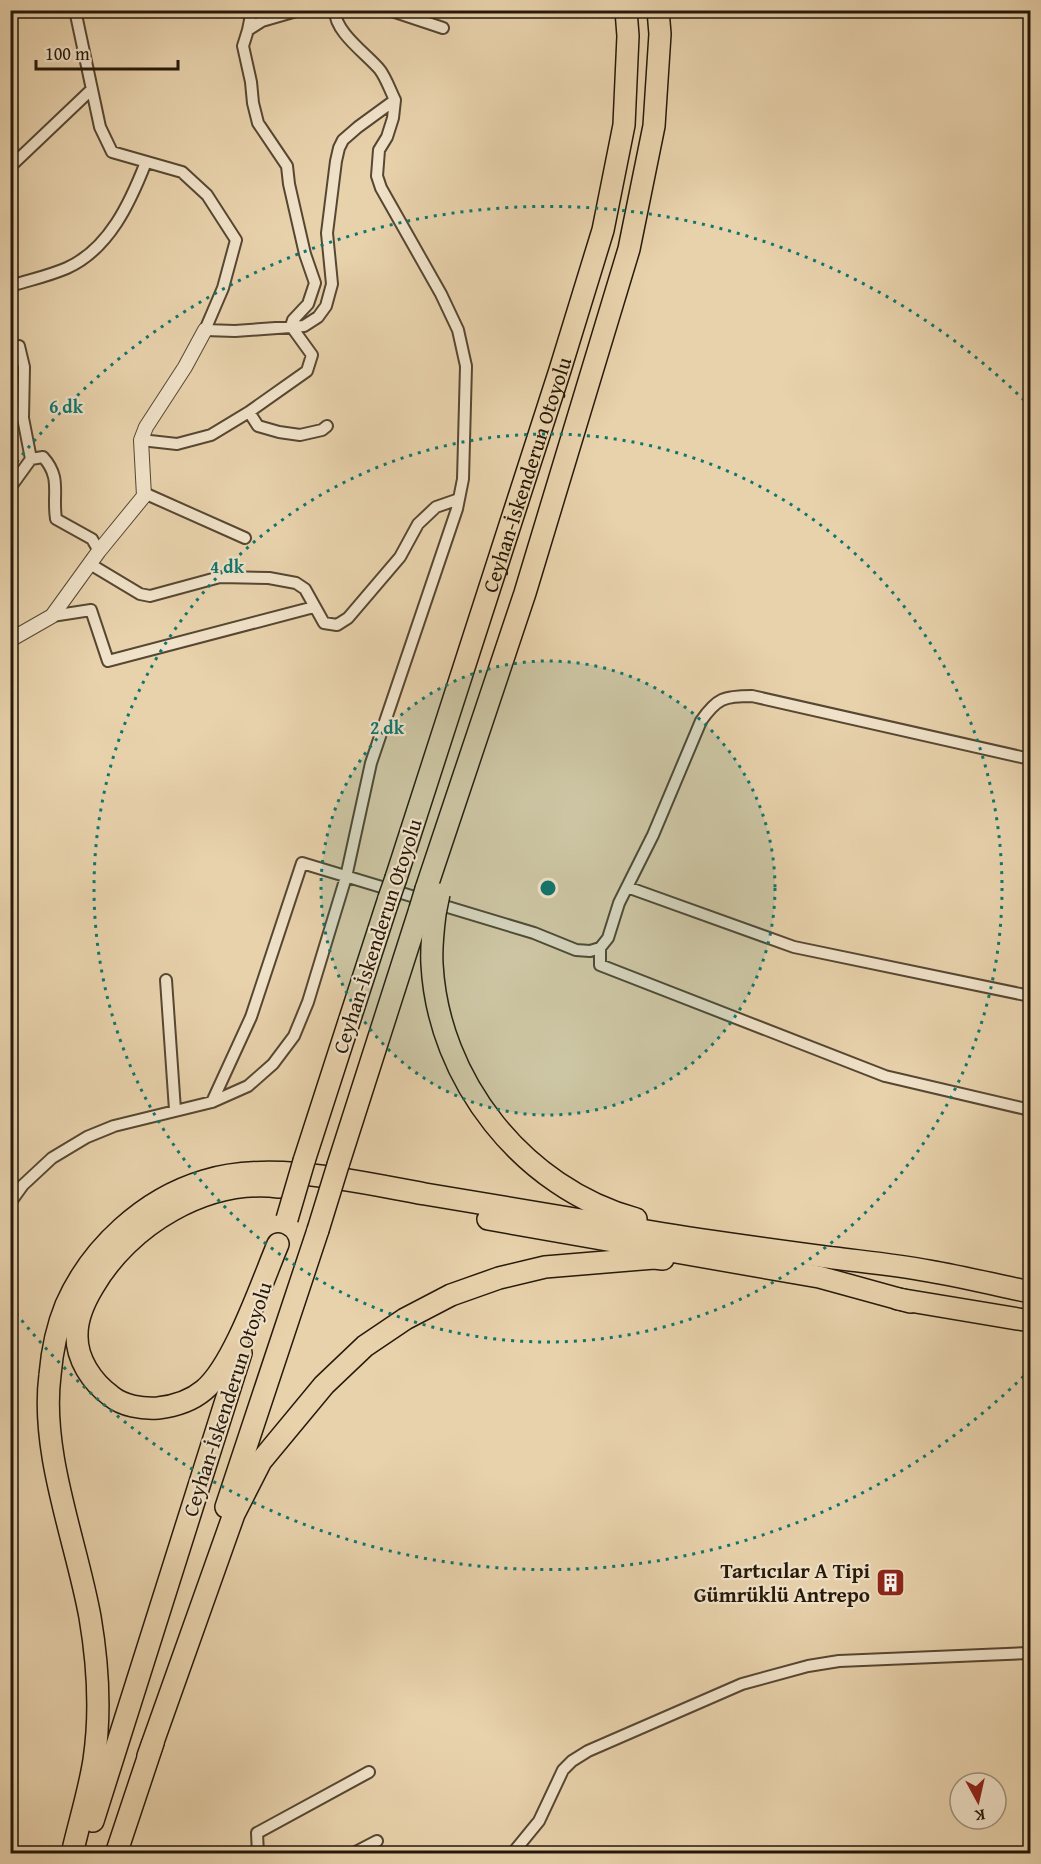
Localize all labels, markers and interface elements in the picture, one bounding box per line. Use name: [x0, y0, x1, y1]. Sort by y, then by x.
scale bar: [36, 33, 178, 71]
text: 100 m: [45, 40, 90, 67]
street label: Ceyhan-İskenderun Otoyolu: [474, 352, 579, 596]
text: 6 dk: [49, 393, 84, 420]
text: 4 dk: [210, 553, 245, 580]
text: 2 dk: [370, 714, 405, 741]
street label: Ceyhan-İskenderun Otoyolu: [324, 814, 430, 1058]
centre of rings: [538, 878, 558, 898]
street label: Ceyhan-İskenderun Otoyolu: [174, 1277, 280, 1521]
place label: Tartıcılar A Tipi Gümrüklü Antrepo: [694, 1555, 870, 1610]
building icon: Tartıcılar A Tipi Gümrüklü Antrepo: [875, 1566, 907, 1598]
north arrow: [948, 1771, 1008, 1831]
text: K: [973, 1803, 987, 1829]

